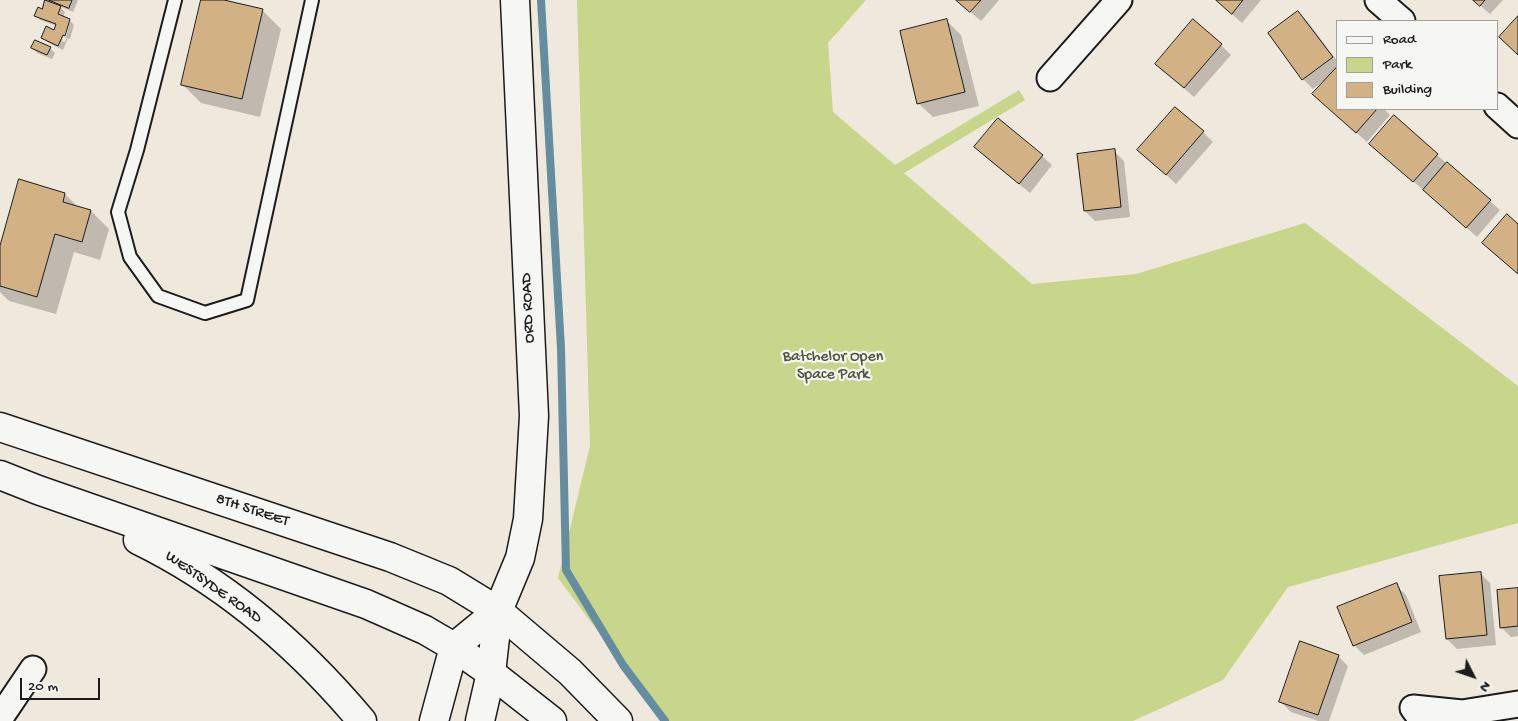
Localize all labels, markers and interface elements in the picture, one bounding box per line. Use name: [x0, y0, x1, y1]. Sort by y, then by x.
legend: [1336, 20, 1498, 110]
text: Road: [1383, 31, 1416, 49]
text: Park: [1383, 56, 1412, 74]
text: Building: [1383, 81, 1432, 99]
street label: ORD ROAD: [518, 272, 540, 344]
park label: Batchelor Open Space Park: [783, 348, 883, 386]
street label: 8TH STREET: [213, 490, 291, 532]
street label: WESTSYDE ROAD: [161, 547, 265, 629]
north arrow: [1448, 651, 1498, 701]
scale bar: [22, 668, 102, 700]
text: N: [1475, 677, 1494, 695]
text: 20 m: [28, 678, 58, 696]

